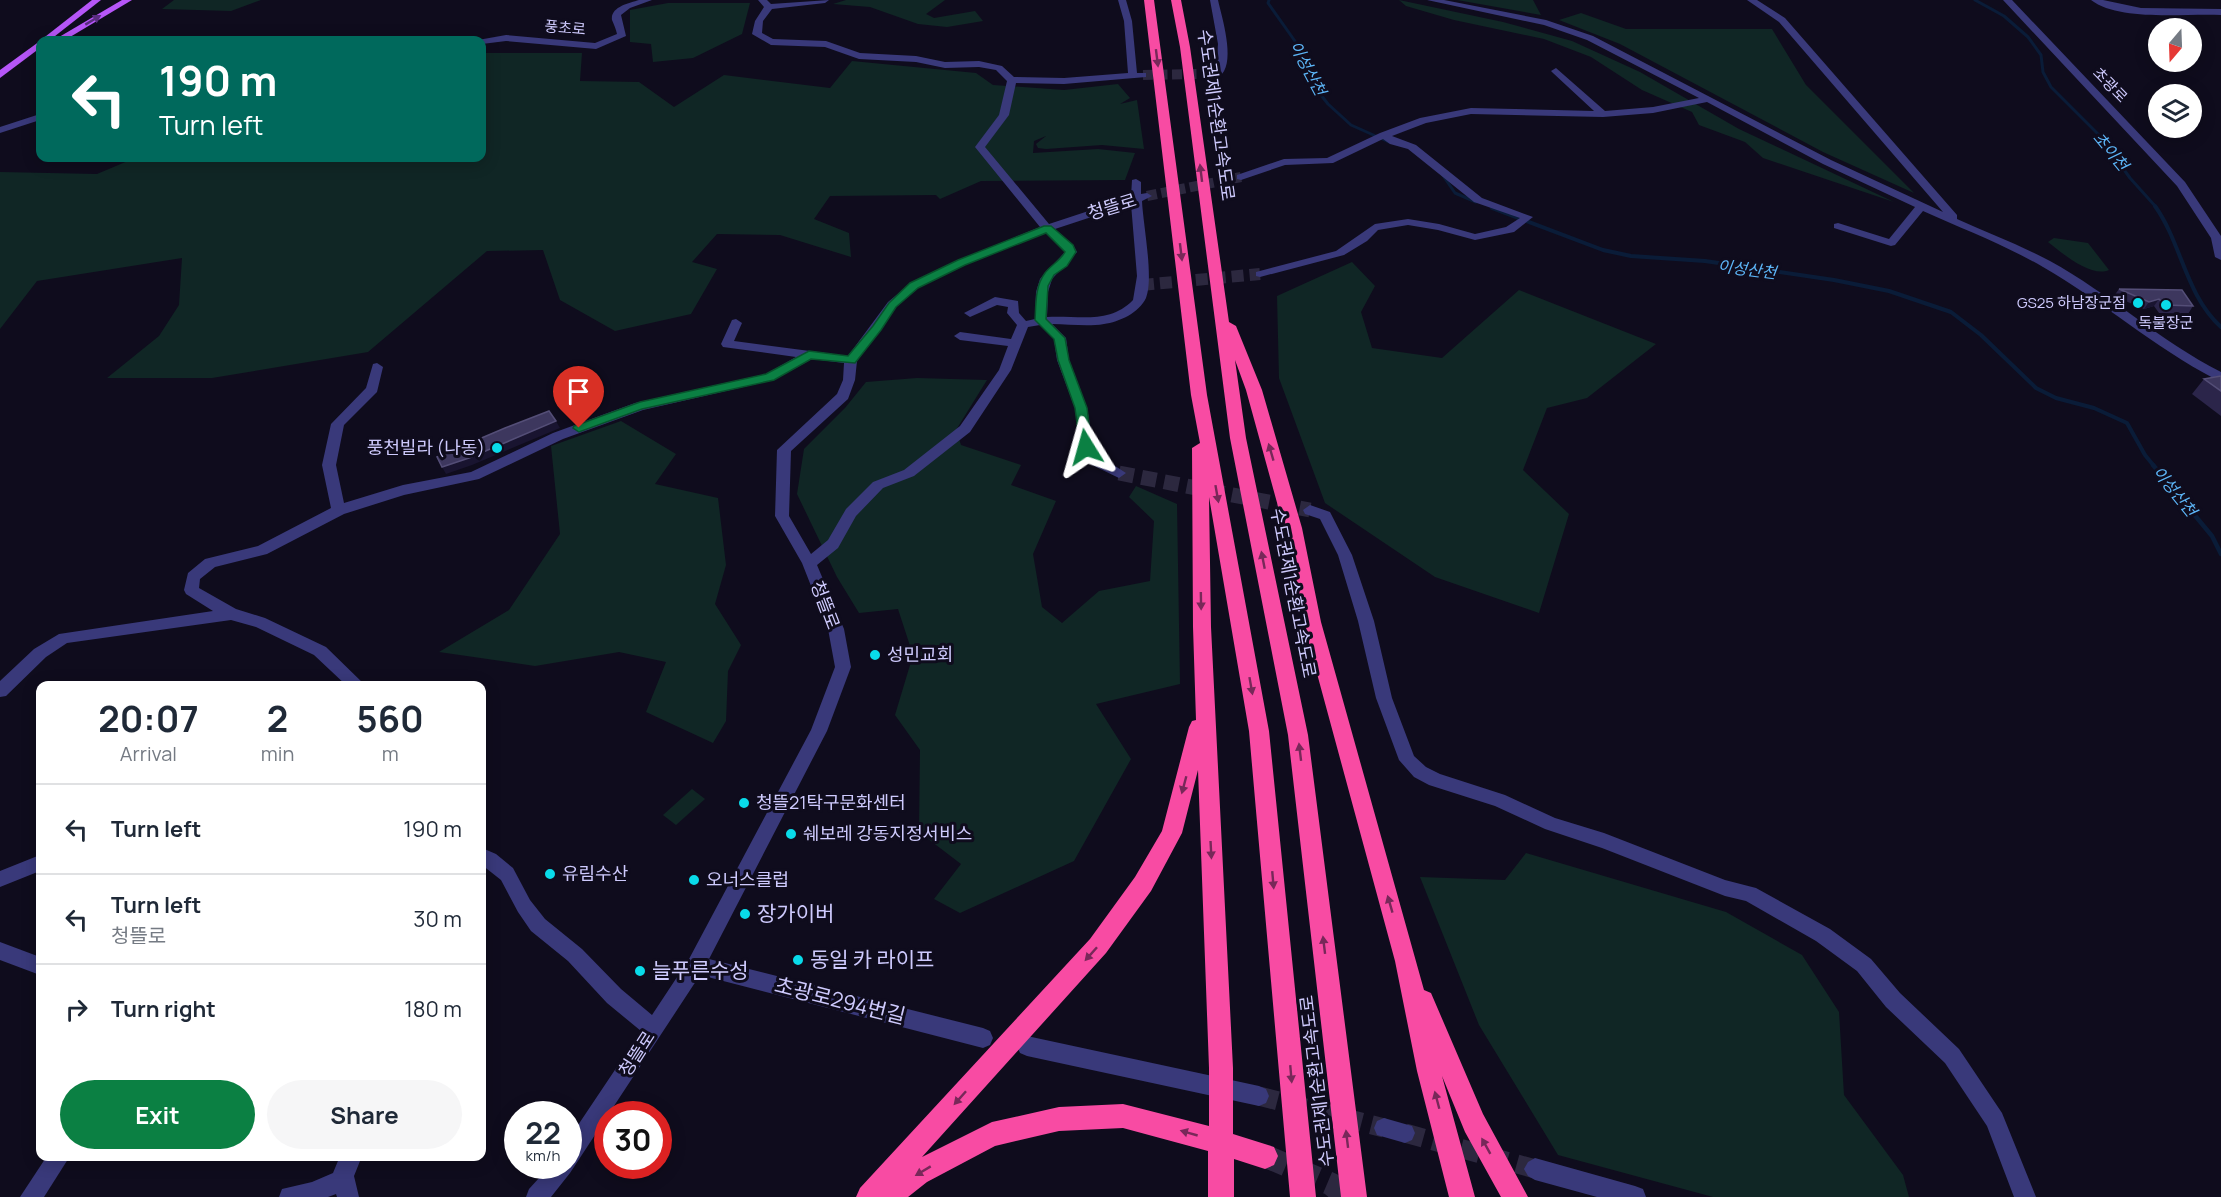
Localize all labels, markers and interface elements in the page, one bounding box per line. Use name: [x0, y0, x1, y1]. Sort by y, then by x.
street label: 풍초로: [544, 15, 587, 40]
one-way arrow: [85, 16, 102, 26]
north arrow: [2148, 18, 2202, 72]
map controls: [2148, 18, 2202, 138]
street label: 수도권제1순환고속도로: [1193, 28, 1241, 202]
water label: 이성산천: [1284, 37, 1333, 101]
one-way arrow: [1152, 49, 1161, 68]
text: 190 m: [159, 51, 277, 109]
icon: left: [60, 60, 138, 138]
street label: 초광로: [2088, 62, 2132, 107]
button: layers: [2148, 84, 2202, 138]
text: Turn left: [159, 106, 263, 143]
water label: 초이천: [2088, 127, 2135, 177]
one-way arrow: [1197, 164, 1206, 183]
street label: 청뜰로: [1084, 187, 1139, 225]
one-way arrow: [1176, 242, 1186, 261]
water label: 이성산천: [1716, 254, 1780, 284]
place label: GS25 하남장군점: [2017, 292, 2126, 313]
marker: GS25 하남장군점: [2131, 296, 2145, 310]
marker: 독불장군: [2159, 298, 2173, 312]
place label: 독불장군: [2138, 312, 2194, 333]
pin: [553, 366, 604, 428]
icon: arrive: [562, 375, 595, 408]
position arrow: [1054, 415, 1118, 479]
place label: 풍천빌라 (나동): [367, 435, 485, 459]
marker: 풍천빌라 (나동): [490, 441, 504, 455]
one-way arrow: [1266, 443, 1276, 461]
water label: 이성산천: [2148, 461, 2204, 523]
one-way arrow: [1213, 485, 1222, 504]
street label: 수도권제1순환고속도로: [1266, 506, 1322, 680]
one-way arrow: [1258, 551, 1267, 570]
street label: 청뜰로: [806, 577, 846, 632]
one-way arrow: [1196, 591, 1206, 610]
place label: 성민교회: [887, 642, 953, 666]
marker: 성민교회: [868, 648, 882, 662]
one-way arrow: [1247, 677, 1256, 696]
text: 20:07: [98, 694, 199, 743]
text: 2: [267, 694, 288, 743]
text: 560: [357, 694, 424, 743]
text: Arrival: [120, 740, 177, 767]
text: min: [261, 740, 294, 767]
text: m: [382, 740, 399, 767]
one-way arrow: [1296, 742, 1305, 761]
one-way arrow: [1179, 776, 1189, 794]
place label: 청뜰21탁구문화센터: [756, 790, 906, 814]
marker: 청뜰21탁구문화센터: [737, 796, 751, 810]
icon: left: [60, 813, 93, 846]
text: Turn left: [111, 814, 201, 844]
text: 190 m: [403, 814, 462, 844]
place label: 쉐보레 강동지정서비스: [803, 821, 972, 845]
marker: 쉐보레 강동지정서비스: [784, 827, 798, 841]
one-way arrow: [1206, 841, 1215, 860]
place label: 유림수산: [562, 861, 628, 885]
marker: 유림수산: [543, 867, 557, 881]
place label: 오너스클럽: [706, 867, 789, 891]
one-way arrow: [1268, 870, 1278, 889]
marker: 오너스클럽: [687, 873, 701, 887]
text: Turn left: [111, 890, 201, 920]
one-way arrow: [1385, 895, 1394, 913]
place label: 장가이버: [757, 899, 834, 927]
icon: left: [60, 903, 93, 936]
text: 30 m: [413, 904, 462, 934]
marker: 장가이버: [738, 907, 752, 921]
text: 청뜰로: [111, 922, 166, 949]
one-way arrow: [1319, 936, 1329, 955]
place label: 동일 카 라이프: [810, 945, 934, 973]
one-way arrow: [1085, 946, 1099, 960]
marker: 동일 카 라이프: [791, 953, 805, 967]
place label: 늘푸른수성: [652, 956, 749, 984]
marker: 늘푸른수성: [633, 964, 647, 978]
street label: 초광로294번길: [772, 970, 909, 1030]
icon: right: [60, 993, 93, 1026]
text: Turn right: [111, 994, 216, 1024]
text: 180 m: [404, 994, 462, 1024]
street label: 수도권제1순환고속도로: [1294, 994, 1338, 1168]
street label: 청뜰로: [613, 1026, 660, 1081]
one-way arrow: [1286, 1065, 1296, 1084]
button: Exit: [60, 1080, 255, 1149]
button: Share: [267, 1080, 462, 1149]
one-way arrow: [953, 1090, 967, 1105]
one-way arrow: [1431, 1091, 1441, 1109]
speed limit sign: 30: [594, 1101, 672, 1179]
text: 22: [525, 1112, 561, 1153]
one-way arrow: [1180, 1127, 1198, 1137]
one-way arrow: [1342, 1129, 1352, 1148]
one-way arrow: [1481, 1137, 1491, 1154]
text: km/h: [526, 1145, 560, 1166]
one-way arrow: [915, 1166, 931, 1177]

